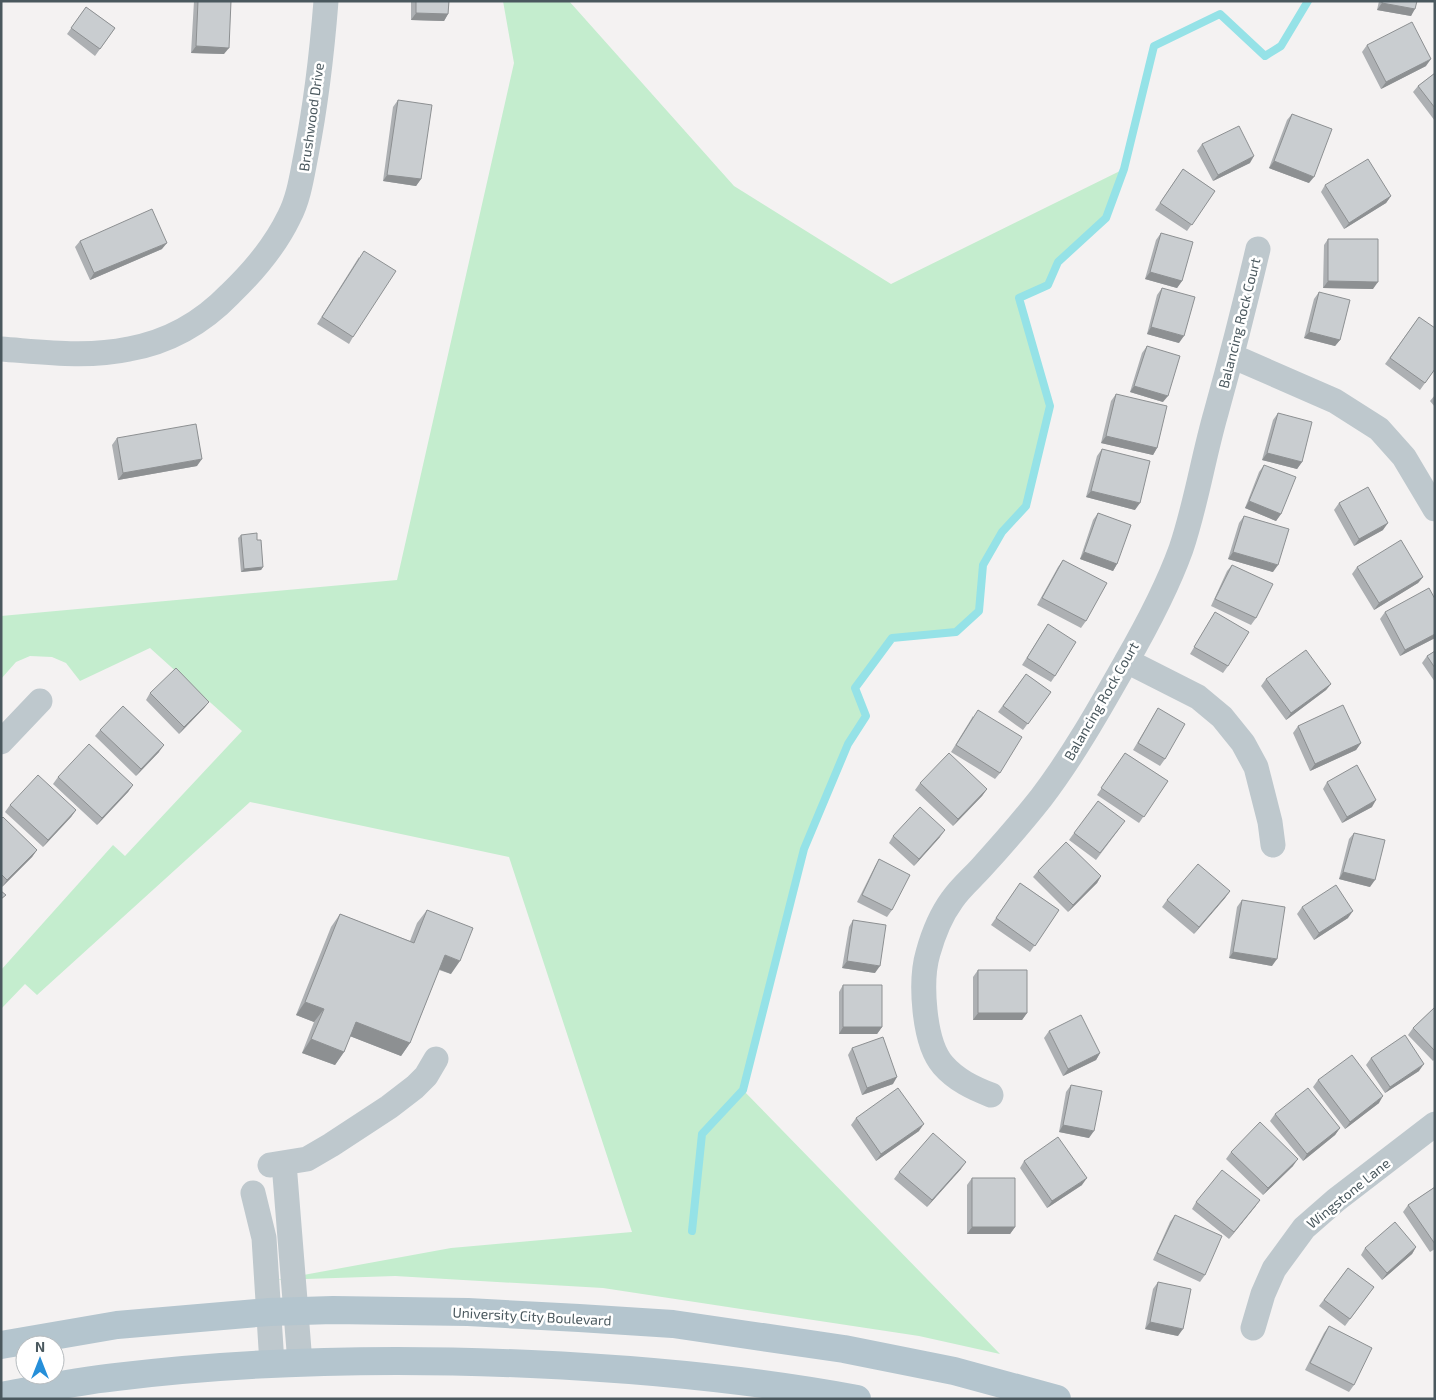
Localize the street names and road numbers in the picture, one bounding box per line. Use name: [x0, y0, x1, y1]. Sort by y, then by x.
street label: Brushwood Drive: [295, 62, 327, 172]
street label: Balancing Rock Court: [1215, 256, 1263, 390]
street label: Balancing Rock Court: [1060, 639, 1142, 763]
street label: Wingstone Lane: [1303, 1154, 1393, 1232]
street label: University City Boulevard: [452, 1303, 612, 1329]

